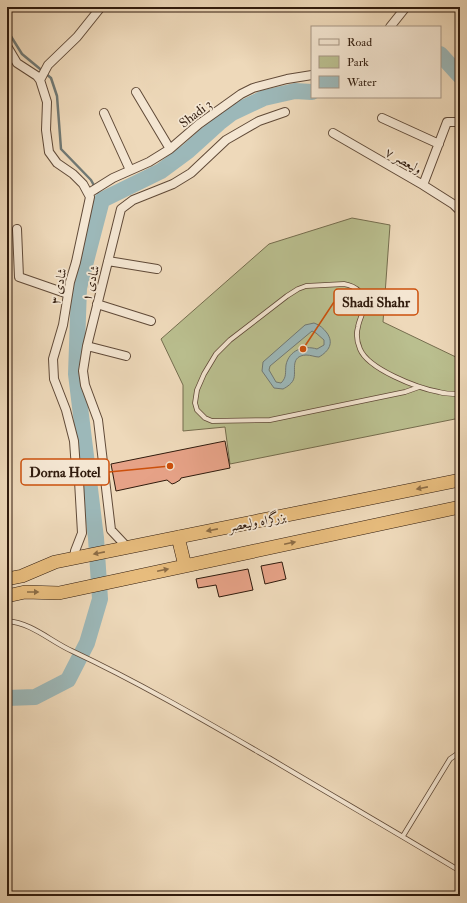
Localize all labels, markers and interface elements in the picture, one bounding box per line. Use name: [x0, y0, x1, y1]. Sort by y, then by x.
legend: [311, 26, 441, 98]
text: Road: [347, 35, 372, 50]
text: Park: [347, 55, 369, 70]
text: Water: [346, 75, 377, 90]
street label: Shadi 3: [176, 96, 215, 131]
street label: ولیعصر ۷: [382, 144, 425, 178]
street label: شادی ۱: [79, 264, 103, 303]
street label: شادی ۳: [47, 267, 71, 306]
callout: Shadi Shahr: [334, 289, 418, 315]
text: Shadi Shahr: [342, 294, 411, 311]
callout: Dorna Hotel: [21, 459, 109, 485]
text: Dorna Hotel: [29, 464, 101, 481]
one-way arrow: [416, 485, 428, 491]
street label: بزرگراه ولیعصر: [225, 507, 288, 536]
one-way arrow: [206, 528, 218, 534]
one-way arrow: [284, 540, 296, 546]
one-way arrow: [93, 550, 105, 556]
one-way arrow: [157, 567, 169, 573]
one-way arrow: [27, 589, 40, 595]

